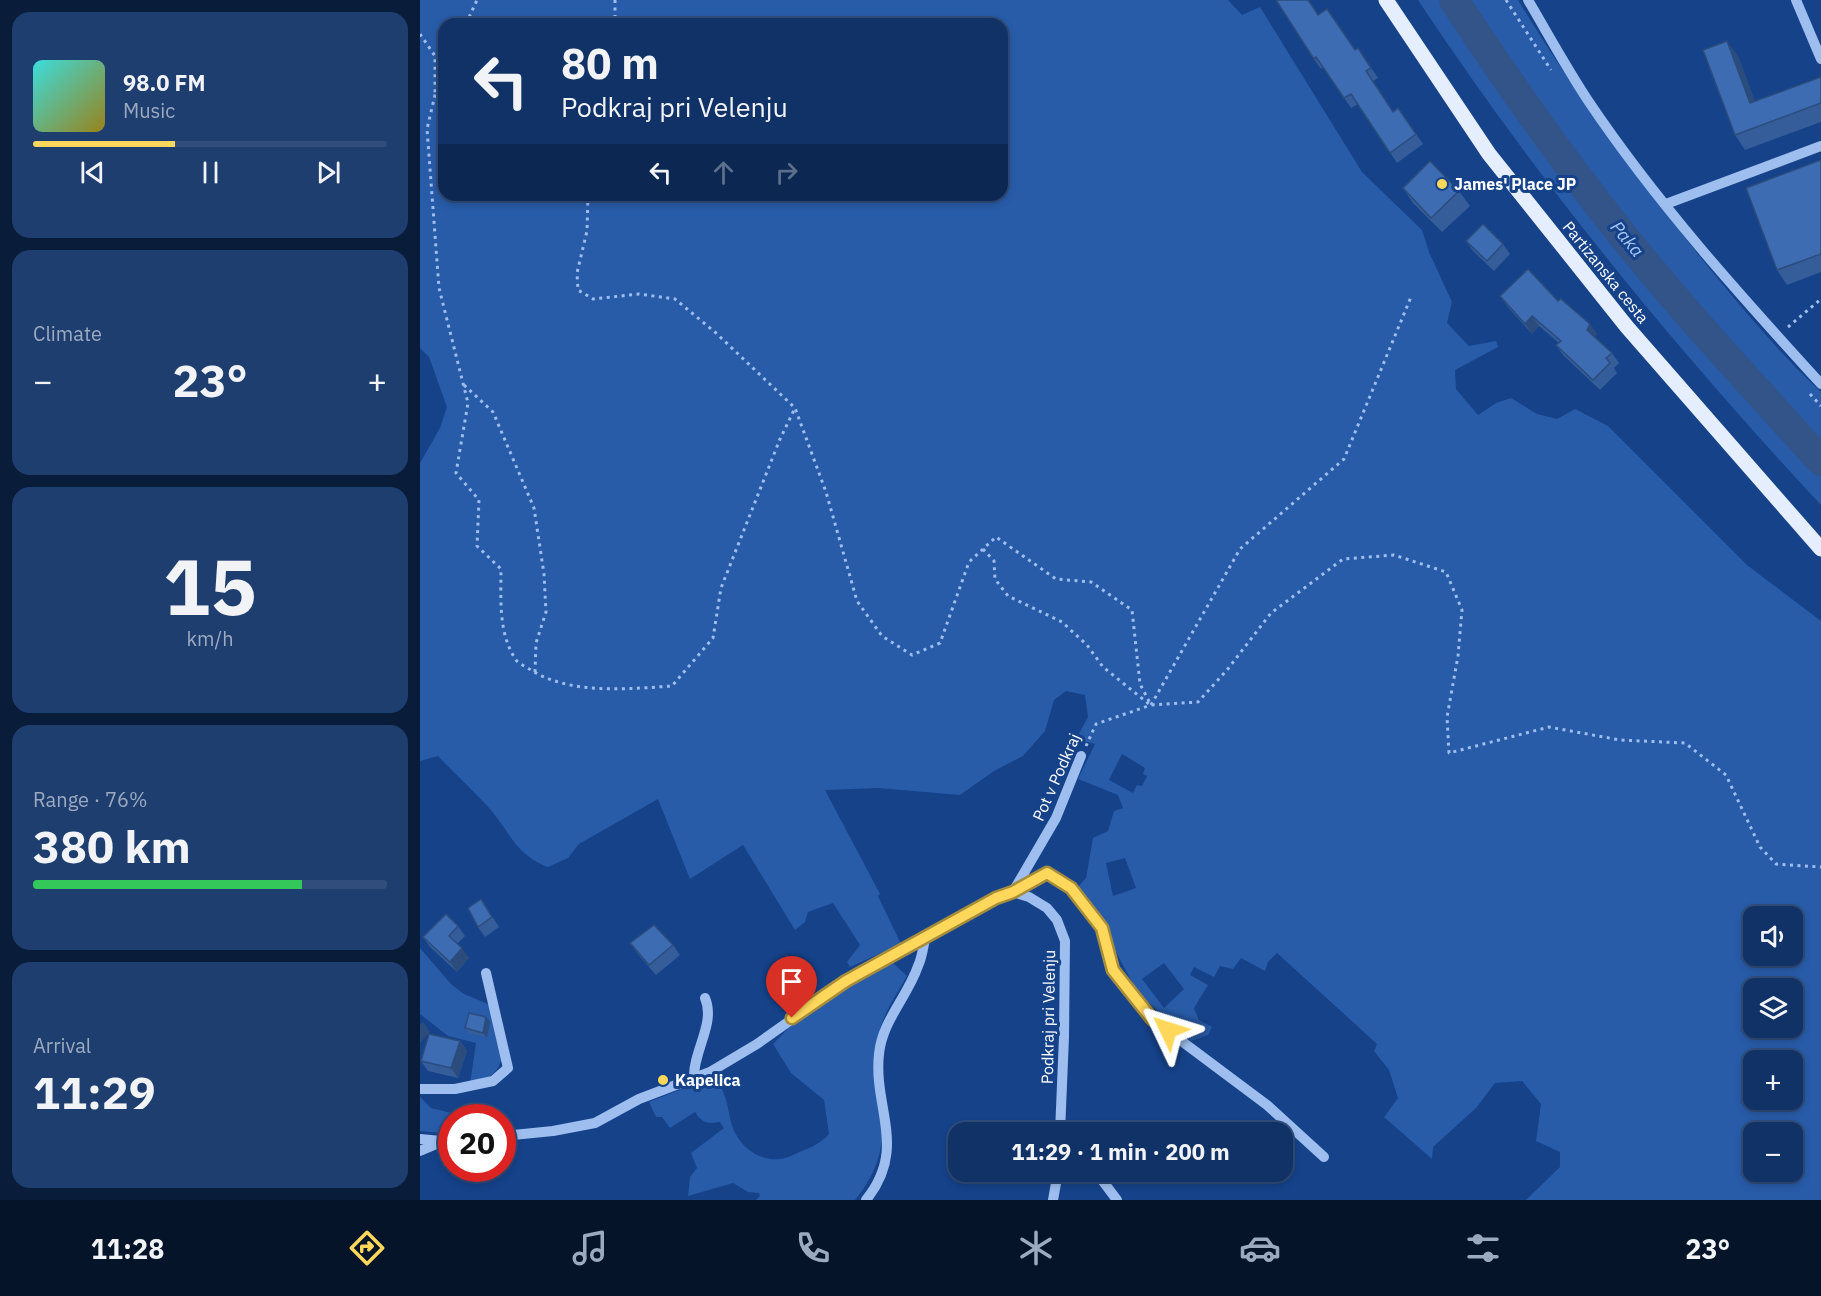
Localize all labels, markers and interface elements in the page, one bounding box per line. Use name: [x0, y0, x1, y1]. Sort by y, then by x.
text: 80 m: [561, 36, 659, 91]
icon: left: [462, 42, 540, 120]
text: 98.0 FM: [123, 68, 206, 97]
text: Podkraj pri Velenju: [561, 89, 788, 124]
text: Music: [123, 97, 175, 124]
icon: previous: [76, 156, 109, 189]
icon: pause: [194, 156, 227, 189]
icon: next: [312, 156, 345, 189]
icon: left: [644, 156, 677, 189]
icon: ahead: [707, 156, 740, 189]
icon: right: [770, 156, 803, 189]
place label: James' Place JP: [1454, 174, 1576, 194]
marker: James' Place JP: [1435, 177, 1449, 191]
water label: Paka: [1606, 216, 1649, 262]
street label: Partizanska cesta: [1559, 217, 1654, 327]
text: Climate: [33, 320, 102, 347]
text: 23°: [172, 351, 248, 409]
text: −: [33, 359, 53, 402]
text: +: [367, 359, 387, 402]
text: 15: [163, 535, 257, 636]
text: km/h: [186, 625, 234, 652]
street label: Pot v Podkraj: [1028, 730, 1084, 824]
text: Range · 76%: [33, 786, 148, 813]
text: 380 km: [33, 817, 191, 875]
map controls: [1743, 906, 1803, 1182]
button: sound: [1743, 906, 1803, 966]
street label: Podkraj pri Velenju: [1037, 950, 1059, 1084]
pin: [766, 956, 817, 1018]
icon: arrive: [775, 965, 808, 998]
button: layers: [1743, 978, 1803, 1038]
position arrow: [1136, 998, 1200, 1062]
text: Arrival: [33, 1032, 91, 1059]
button: +: [1743, 1050, 1803, 1110]
text: 11:29: [33, 1063, 156, 1121]
place label: Kapelica: [675, 1070, 741, 1090]
marker: Kapelica: [656, 1073, 670, 1087]
speed limit sign: 20: [438, 1104, 516, 1182]
button: −: [1743, 1122, 1803, 1182]
text: 11:29 · 1 min · 200 m: [1011, 1137, 1230, 1166]
icon: directions: [346, 1227, 388, 1269]
icon: music: [569, 1227, 611, 1269]
icon: phone: [792, 1227, 834, 1269]
icon: climate: [1015, 1227, 1057, 1269]
icon: car: [1239, 1227, 1281, 1269]
icon: filters: [1462, 1227, 1504, 1269]
text: 11:28: [91, 1231, 164, 1266]
text: 23°: [1685, 1231, 1730, 1266]

